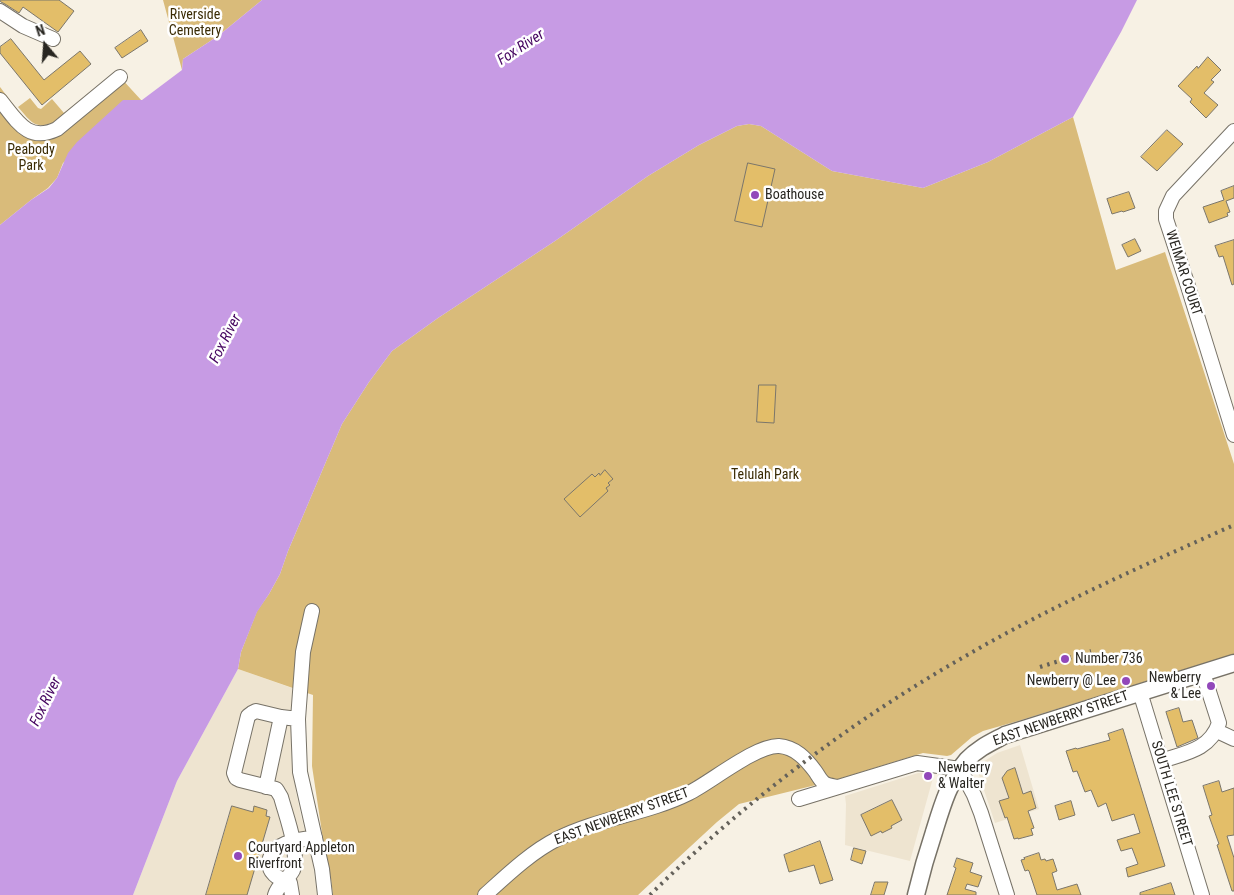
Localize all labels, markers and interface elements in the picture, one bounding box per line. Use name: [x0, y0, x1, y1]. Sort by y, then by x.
park label: Riverside Cemetery: [169, 7, 221, 40]
north arrow: [20, 20, 70, 70]
text: N: [34, 22, 47, 40]
water label: Fox River: [494, 26, 548, 70]
park label: Peabody Park: [7, 142, 55, 174]
place label: Boathouse: [765, 187, 824, 203]
marker: Boathouse: [749, 189, 761, 201]
street label: WEIMAR COURT: [1161, 228, 1205, 318]
water label: Fox River: [206, 312, 246, 366]
park label: Telulah Park: [731, 467, 799, 483]
place label: Number 736: [1075, 651, 1143, 667]
marker: Number 736: [1059, 653, 1071, 665]
place label: Newberry & Lee: [1149, 670, 1201, 702]
place label: Newberry @ Lee: [1027, 673, 1116, 689]
water label: Fox River: [26, 675, 66, 729]
marker: Newberry @ Lee: [1120, 675, 1132, 687]
marker: Newberry & Lee: [1205, 680, 1217, 692]
street label: EAST NEWBERRY STREET: [991, 688, 1131, 750]
street label: SOUTH LEE STREET: [1147, 739, 1195, 849]
place label: Newberry & Walter: [938, 760, 990, 792]
marker: Newberry & Walter: [922, 770, 934, 782]
street label: EAST NEWBERRY STREET: [552, 785, 692, 849]
place label: Courtyard Appleton Riverfront: [248, 840, 355, 872]
marker: Courtyard Appleton Riverfront: [232, 850, 244, 862]

